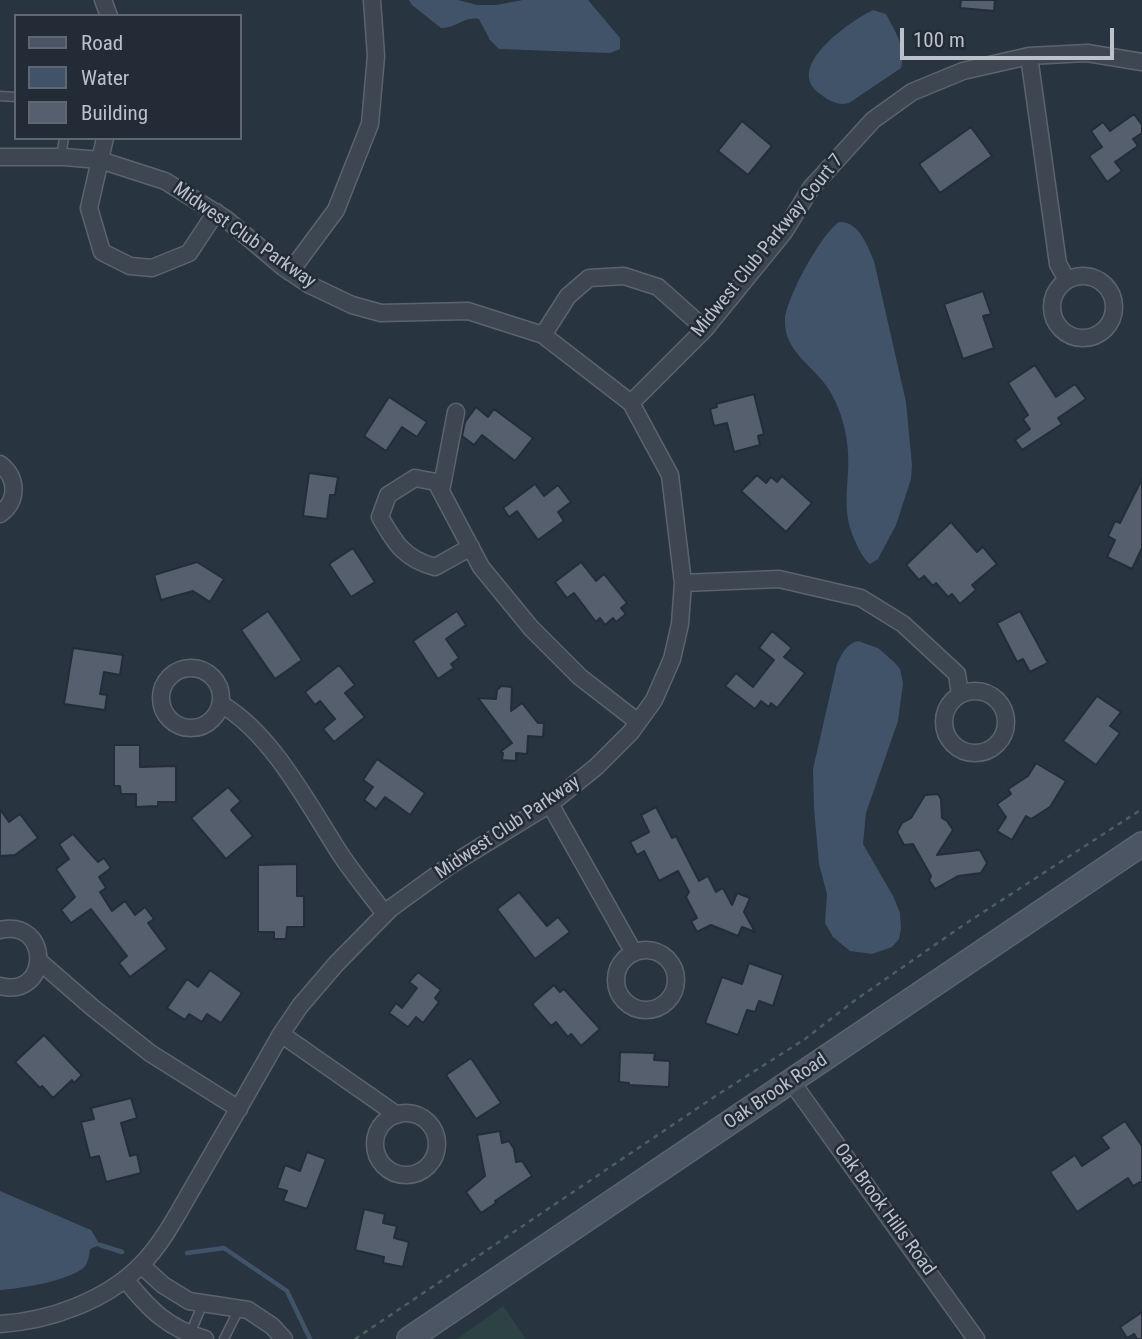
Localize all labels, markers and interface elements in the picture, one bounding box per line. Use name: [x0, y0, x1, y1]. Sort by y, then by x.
legend: [14, 14, 242, 140]
scale bar: [904, 14, 1118, 58]
text: 100 m: [913, 28, 965, 52]
text: Road: [81, 31, 123, 55]
text: Water: [81, 66, 129, 90]
text: Building: [81, 101, 148, 125]
street label: Midwest Club Parkway Court 7: [687, 150, 849, 342]
street label: Midwest Club Parkway: [168, 178, 320, 294]
street label: Midwest Club Parkway: [431, 771, 585, 885]
street label: Oak Brook Road: [720, 1049, 832, 1135]
street label: Oak Brook Hills Road: [829, 1140, 939, 1280]

